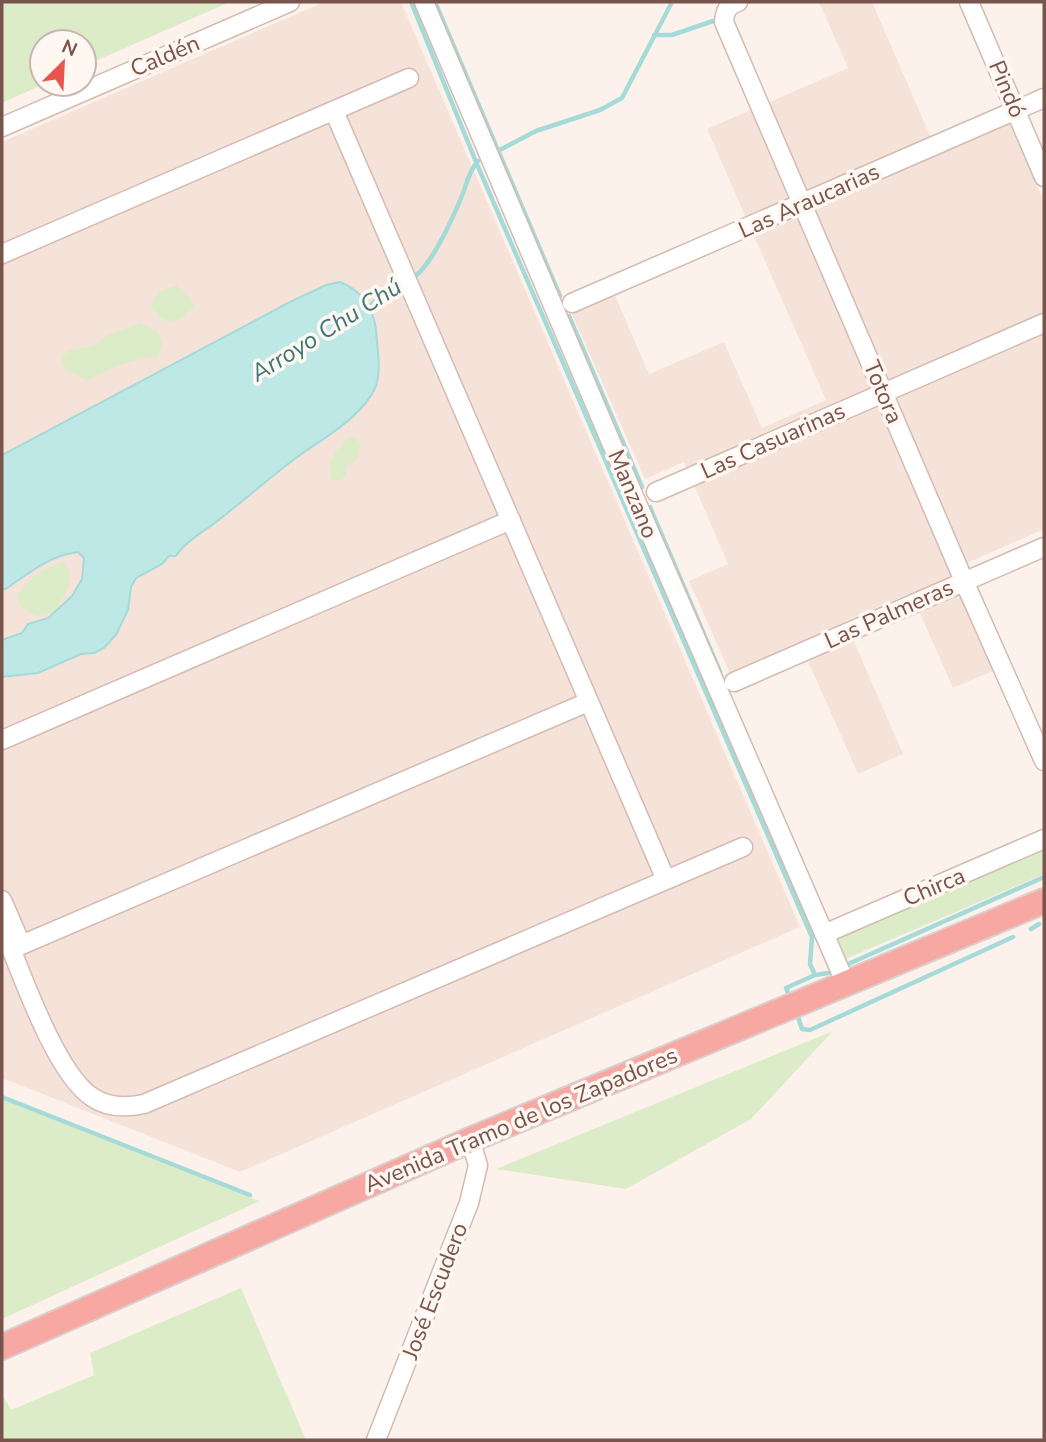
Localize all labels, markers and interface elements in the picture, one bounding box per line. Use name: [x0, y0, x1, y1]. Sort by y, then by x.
north arrow: [28, 28, 98, 98]
street label: Caldén: [125, 28, 205, 84]
text: N: [58, 34, 81, 63]
street label: Pindó: [981, 56, 1033, 122]
street label: Las Araucarias: [734, 156, 884, 246]
water label: Arroyo Chu Chú: [244, 271, 407, 390]
street label: Totora: [856, 356, 910, 428]
street label: Las Casuarinas: [696, 395, 850, 487]
street label: Manzano: [600, 445, 666, 543]
street label: Las Palmeras: [820, 572, 958, 656]
street label: Chirca: [898, 860, 970, 914]
street label: Avenida Tramo de los Zapadores: [360, 1040, 682, 1200]
street label: José Escudero: [394, 1218, 475, 1365]

